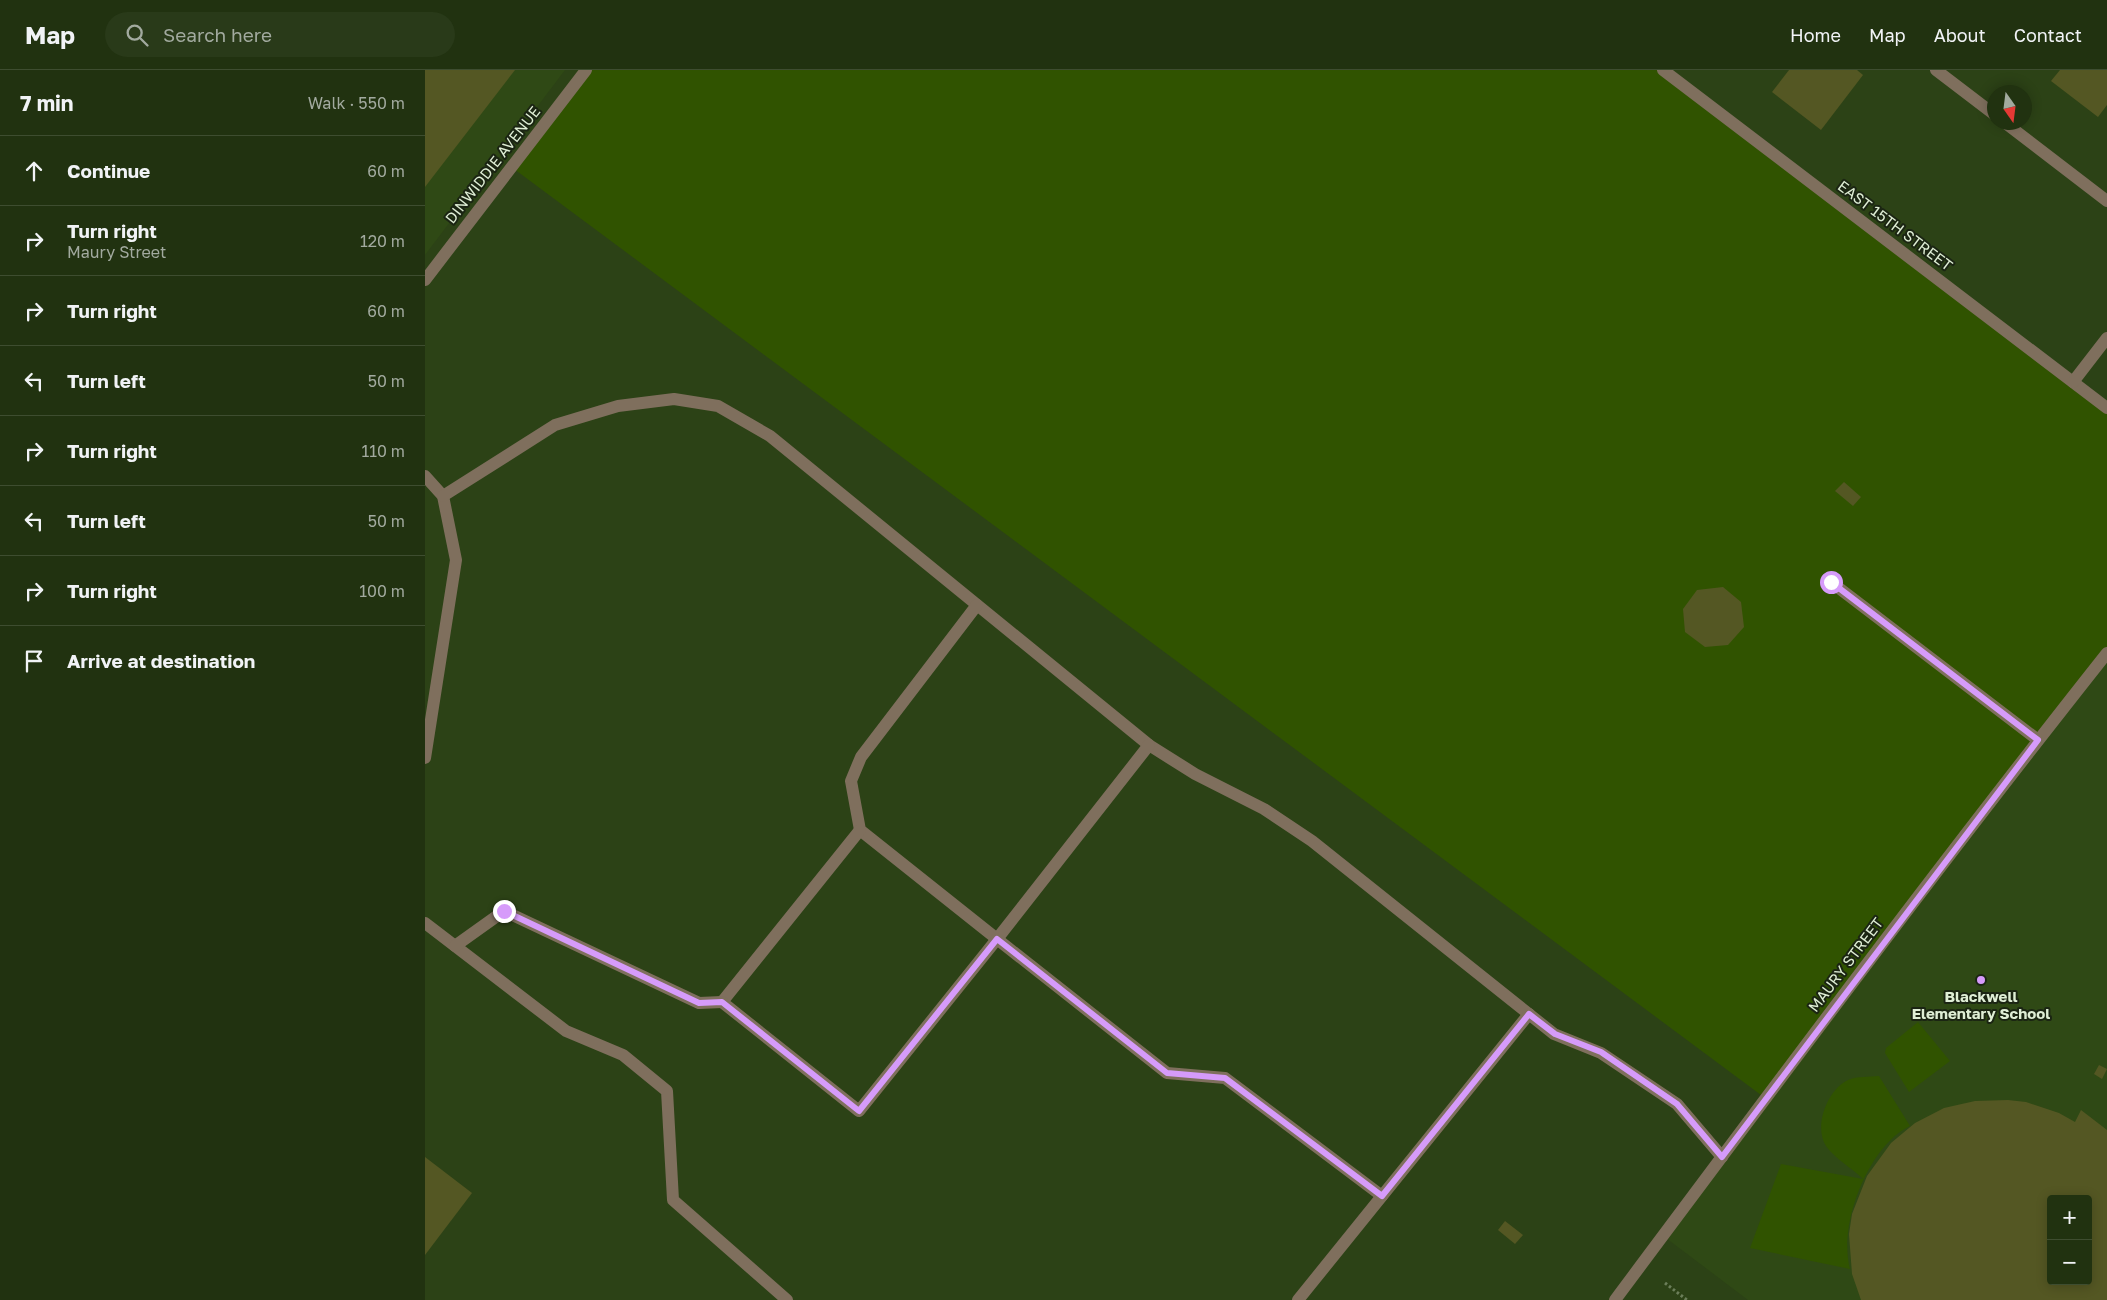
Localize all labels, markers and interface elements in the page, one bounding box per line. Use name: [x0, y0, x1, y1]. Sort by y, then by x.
search box: [105, 12, 455, 57]
text: Map: [25, 20, 75, 49]
icon: search: [123, 21, 151, 49]
text: Search here: [163, 23, 272, 46]
text: Home: [1790, 24, 1841, 46]
text: Map: [1869, 24, 1906, 46]
text: About: [1934, 24, 1986, 46]
text: Contact: [2014, 24, 2082, 46]
north arrow: [1987, 85, 2032, 130]
text: 7 min: [20, 90, 74, 116]
text: Walk · 550 m: [308, 93, 405, 113]
street label: DINWIDDIE AVENUE: [441, 102, 544, 227]
icon: ahead: [20, 157, 48, 185]
text: Continue: [67, 159, 150, 182]
text: 60 m: [367, 161, 405, 181]
street label: EAST 15TH STREET: [1835, 176, 1956, 274]
text: Turn right: [67, 219, 157, 242]
icon: right: [20, 227, 48, 255]
text: 120 m: [360, 231, 405, 251]
text: Maury Street: [67, 242, 167, 262]
icon: right: [20, 297, 48, 325]
text: Turn right: [67, 299, 157, 322]
text: 60 m: [367, 301, 405, 321]
icon: left: [20, 367, 48, 395]
text: Turn left: [67, 369, 146, 392]
text: 50 m: [368, 371, 405, 391]
icon: right: [20, 437, 48, 465]
text: Turn right: [67, 439, 157, 462]
text: 110 m: [361, 441, 405, 461]
icon: left: [20, 507, 48, 535]
text: Turn left: [67, 509, 146, 532]
text: 50 m: [368, 511, 405, 531]
route start: [1820, 571, 1843, 594]
icon: right: [20, 577, 48, 605]
text: Turn right: [67, 579, 157, 602]
text: 100 m: [359, 581, 405, 601]
icon: arrive: [20, 647, 48, 675]
text: Arrive at destination: [67, 649, 255, 672]
route end: [493, 900, 516, 923]
street label: MAURY STREET: [1804, 914, 1886, 1015]
marker: Blackwell Elementary School: [1975, 974, 1987, 986]
place label: Blackwell Elementary School: [1912, 987, 2050, 1022]
map controls: [2047, 1195, 2092, 1285]
button: +: [2047, 1195, 2092, 1240]
button: −: [2047, 1240, 2092, 1285]

